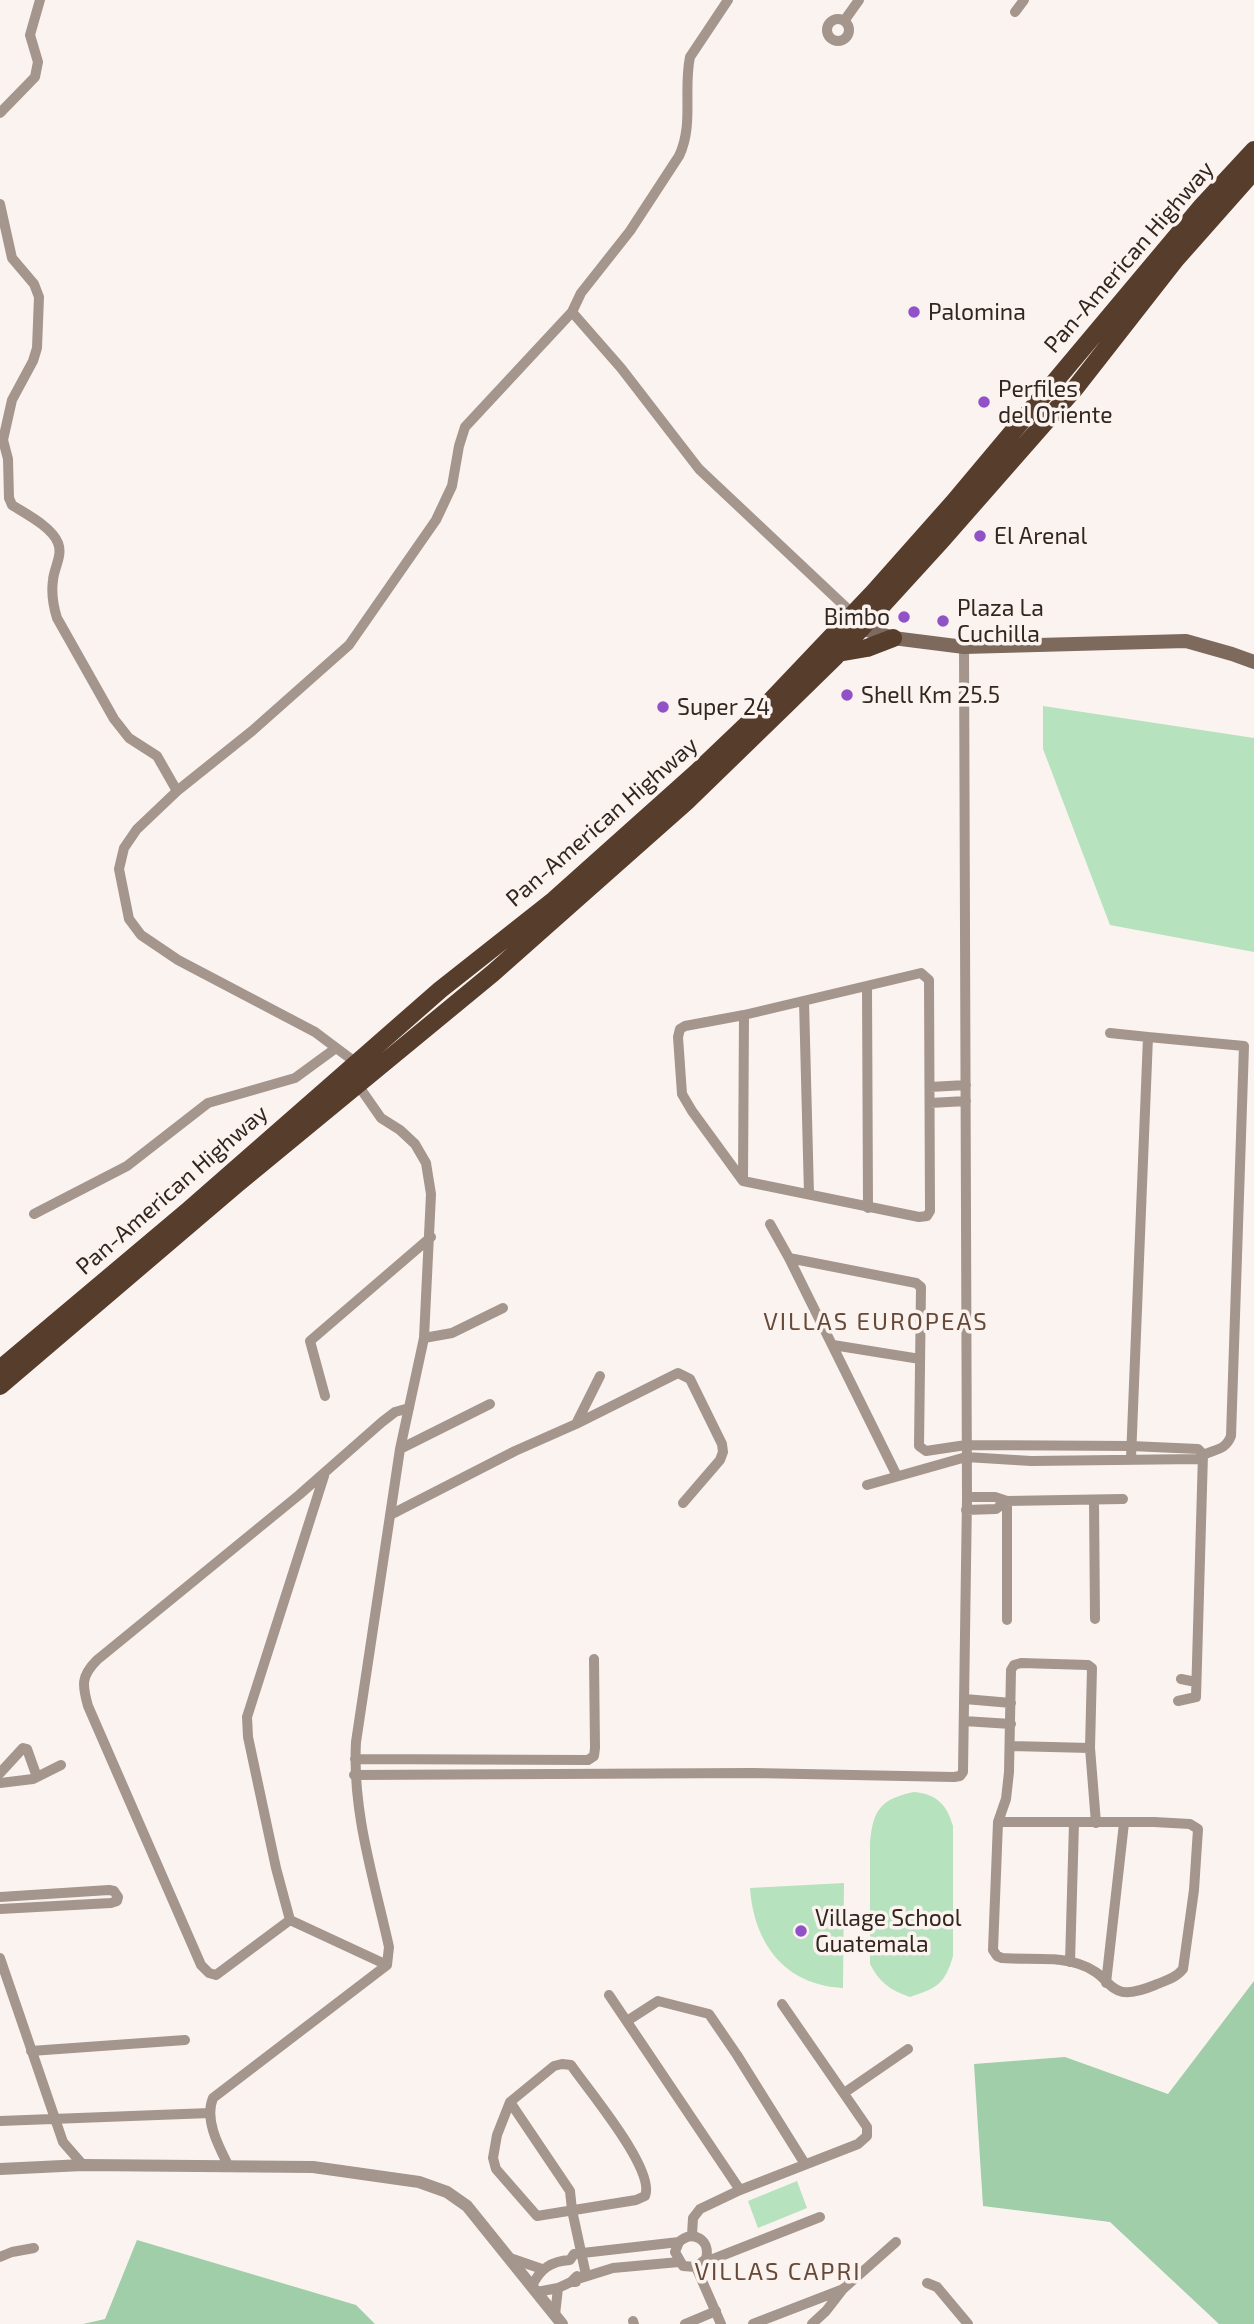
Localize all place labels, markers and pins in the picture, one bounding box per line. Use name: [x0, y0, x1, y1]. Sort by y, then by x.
place label: Palomina: [928, 298, 1026, 326]
marker: Palomina: [906, 304, 922, 320]
place label: Perfiles del Oriente: [998, 375, 1113, 429]
marker: Perfiles del Oriente: [976, 394, 992, 410]
place label: El Arenal: [994, 522, 1087, 550]
marker: El Arenal: [972, 528, 988, 544]
place label: Plaza La Cuchilla: [957, 594, 1044, 648]
place label: Bimbo: [824, 603, 890, 631]
marker: Bimbo: [896, 609, 912, 625]
marker: Plaza La Cuchilla: [935, 613, 951, 629]
place label: Shell Km 25.5: [861, 681, 1000, 709]
marker: Shell Km 25.5: [839, 687, 855, 703]
place label: Super 24: [677, 693, 770, 721]
marker: Super 24: [655, 699, 671, 715]
place label: Village School Guatemala: [815, 1904, 962, 1958]
marker: Village School Guatemala: [793, 1923, 809, 1939]

